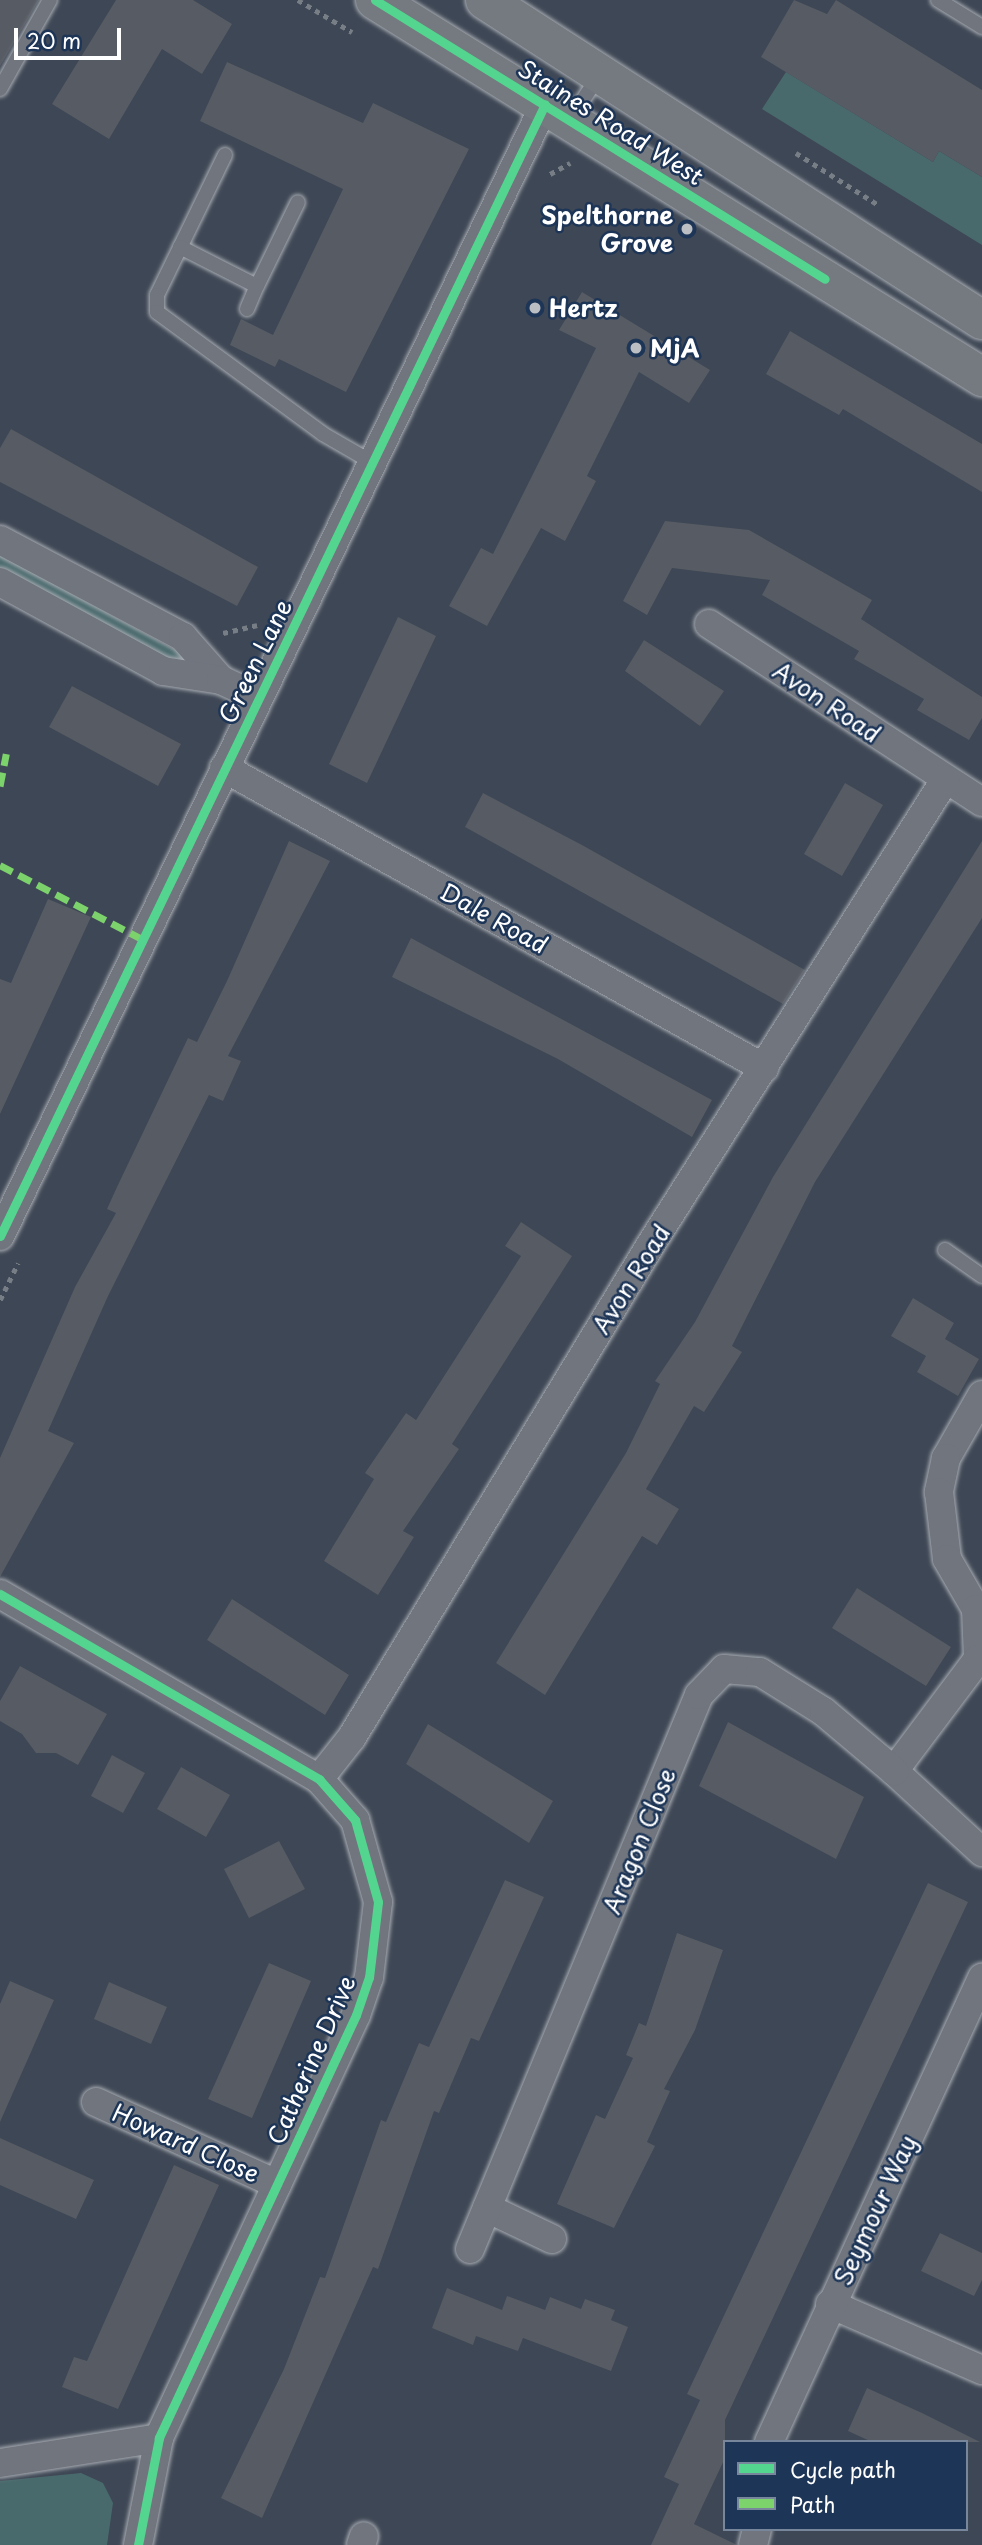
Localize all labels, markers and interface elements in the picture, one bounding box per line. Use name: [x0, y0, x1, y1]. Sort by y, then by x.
scale bar: [18, 14, 124, 58]
text: 20 m: [27, 24, 81, 56]
street label: Staines Road West: [513, 53, 709, 191]
place label: Spelthorne Grove: [541, 201, 673, 257]
marker: Spelthorne Grove: [679, 221, 695, 237]
place label: Hertz: [549, 294, 618, 322]
marker: Hertz: [527, 300, 543, 316]
place label: MjA: [650, 334, 699, 362]
marker: MjA: [628, 340, 644, 356]
street label: Green Lane: [212, 593, 298, 729]
street label: Avon Road: [768, 656, 886, 748]
street label: Dale Road: [434, 876, 554, 960]
street label: Avon Road: [586, 1219, 676, 1339]
street label: Aragon Close: [597, 1764, 681, 1918]
street label: Catherine Drive: [261, 1971, 361, 2149]
street label: Howard Close: [107, 2097, 265, 2189]
street label: Seymour Way: [828, 2130, 922, 2290]
legend: [723, 2440, 968, 2531]
text: Cycle path: [790, 2453, 896, 2485]
text: Path: [790, 2488, 835, 2520]

